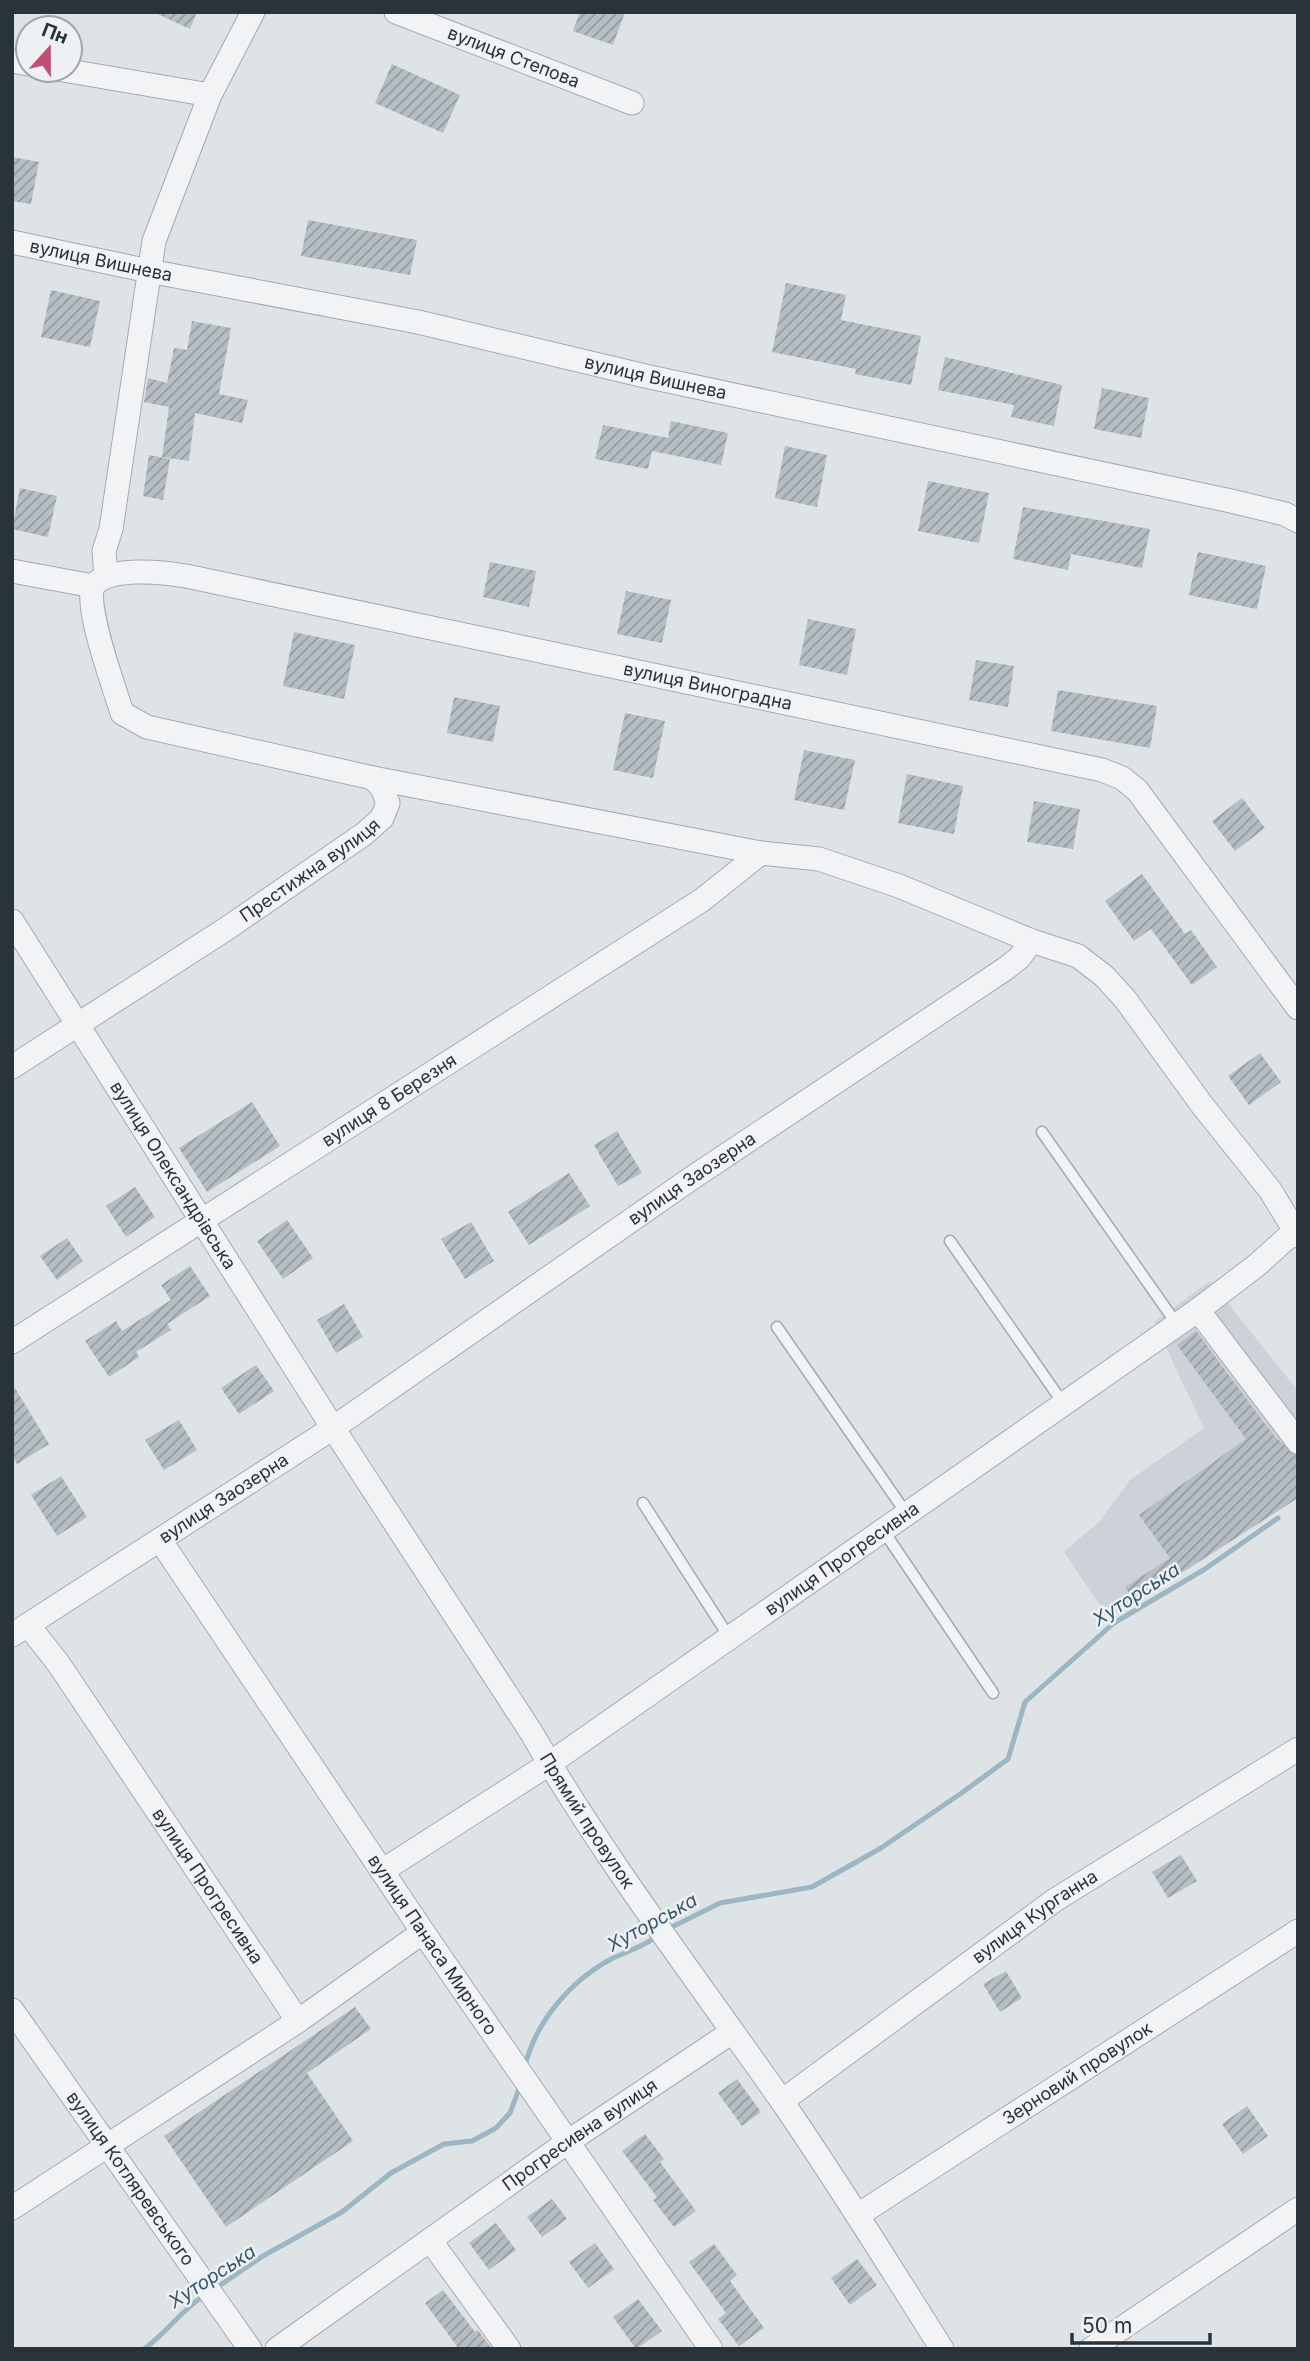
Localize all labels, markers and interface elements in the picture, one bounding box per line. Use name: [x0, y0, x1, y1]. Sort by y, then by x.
north arrow: [14, 14, 84, 84]
text: Пн: [39, 18, 71, 49]
street label: вулиця Степова: [445, 22, 583, 92]
street label: вулиця Вишнева: [28, 235, 174, 285]
street label: вулиця Вишнева: [583, 351, 729, 403]
street label: вулиця Виноградна: [622, 658, 794, 714]
street label: Престижна вулиця: [236, 814, 384, 926]
street label: вулиця 8 Березня: [318, 1049, 460, 1151]
street label: вулиця Олександрівська: [106, 1077, 241, 1273]
street label: вулиця Заозерна: [624, 1128, 759, 1229]
street label: вулиця Заозерна: [155, 1449, 292, 1547]
street label: вулиця Прогресивна: [761, 1498, 923, 1620]
water label: Хуторська: [1088, 1558, 1184, 1632]
street label: Прямий провулок: [536, 1749, 639, 1893]
street label: вулиця Прогресивна: [148, 1804, 268, 1968]
street label: вулиця Панаса Мирного: [364, 1850, 502, 2039]
street label: вулиця Курганна: [968, 1865, 1101, 1967]
water label: Хуторська: [603, 1888, 701, 1957]
street label: Зерновий провулок: [998, 2017, 1156, 2129]
street label: Прогресивна вулиця: [498, 2074, 661, 2195]
street label: вулиця Котляревського: [62, 2087, 199, 2269]
water label: Хуторська: [164, 2240, 260, 2314]
scale bar: [1072, 2302, 1210, 2346]
text: 50 m: [1082, 2313, 1132, 2338]

